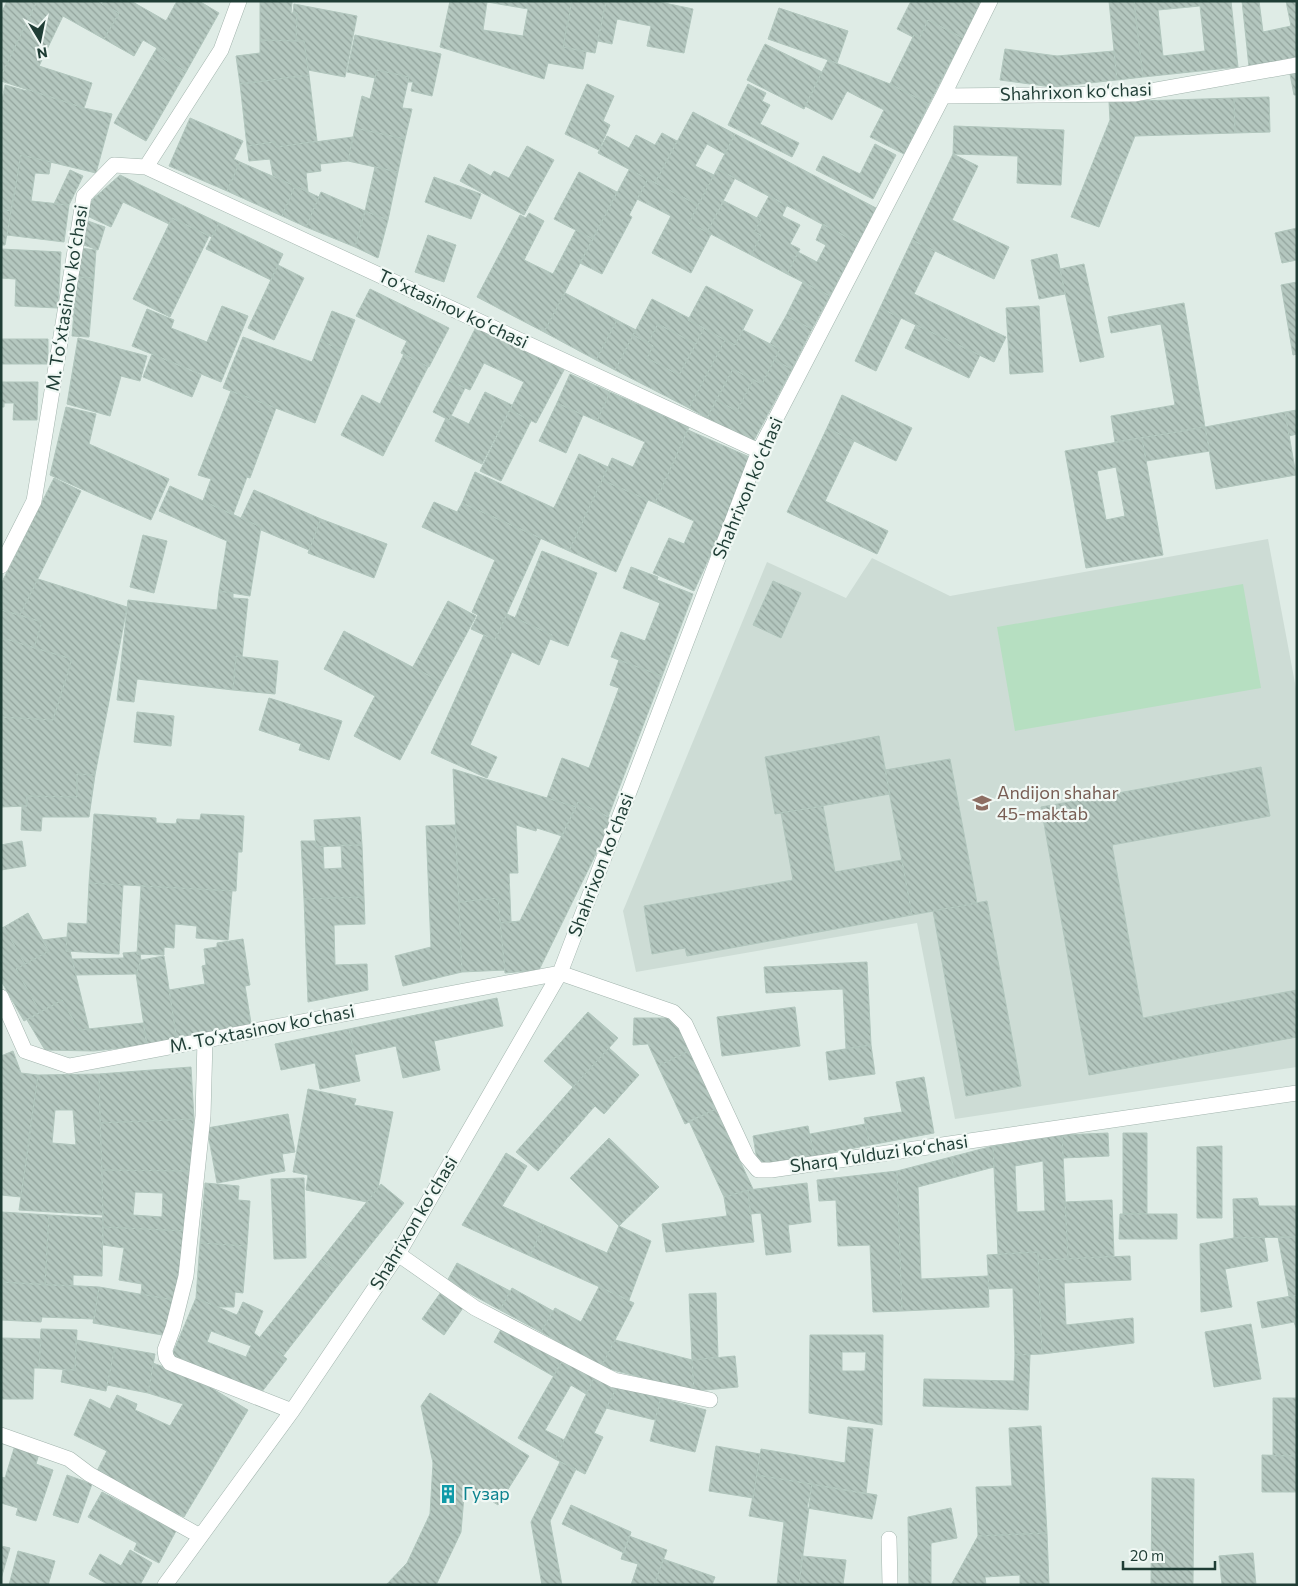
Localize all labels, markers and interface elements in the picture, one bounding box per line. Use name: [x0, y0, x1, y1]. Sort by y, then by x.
north arrow: [15, 15, 65, 65]
text: N: [36, 44, 49, 63]
street label: Shahrixon koʻchasi: [1000, 77, 1152, 105]
street label: M. Toʻxtasinov koʻchasi: [40, 203, 92, 393]
street label: Toʻxtasinov koʻchasi: [375, 264, 532, 353]
street label: Shahrixon koʻchasi: [707, 413, 787, 562]
place label: Andijon shahar 45-maktab: [997, 781, 1119, 824]
street label: Shahrixon koʻchasi: [563, 790, 638, 939]
school or university icon: Andijon shahar 45-maktab: [971, 792, 993, 814]
street label: M. Toʻxtasinov koʻchasi: [167, 999, 356, 1057]
street label: Sharq Yulduzi koʻchasi: [788, 1130, 969, 1176]
street label: Shahrixon koʻchasi: [365, 1152, 462, 1293]
place label: Гузар: [463, 1482, 510, 1504]
building icon: Гузар: [437, 1483, 459, 1505]
scale bar: [1123, 1538, 1216, 1570]
text: 20 m: [1130, 1546, 1164, 1564]

